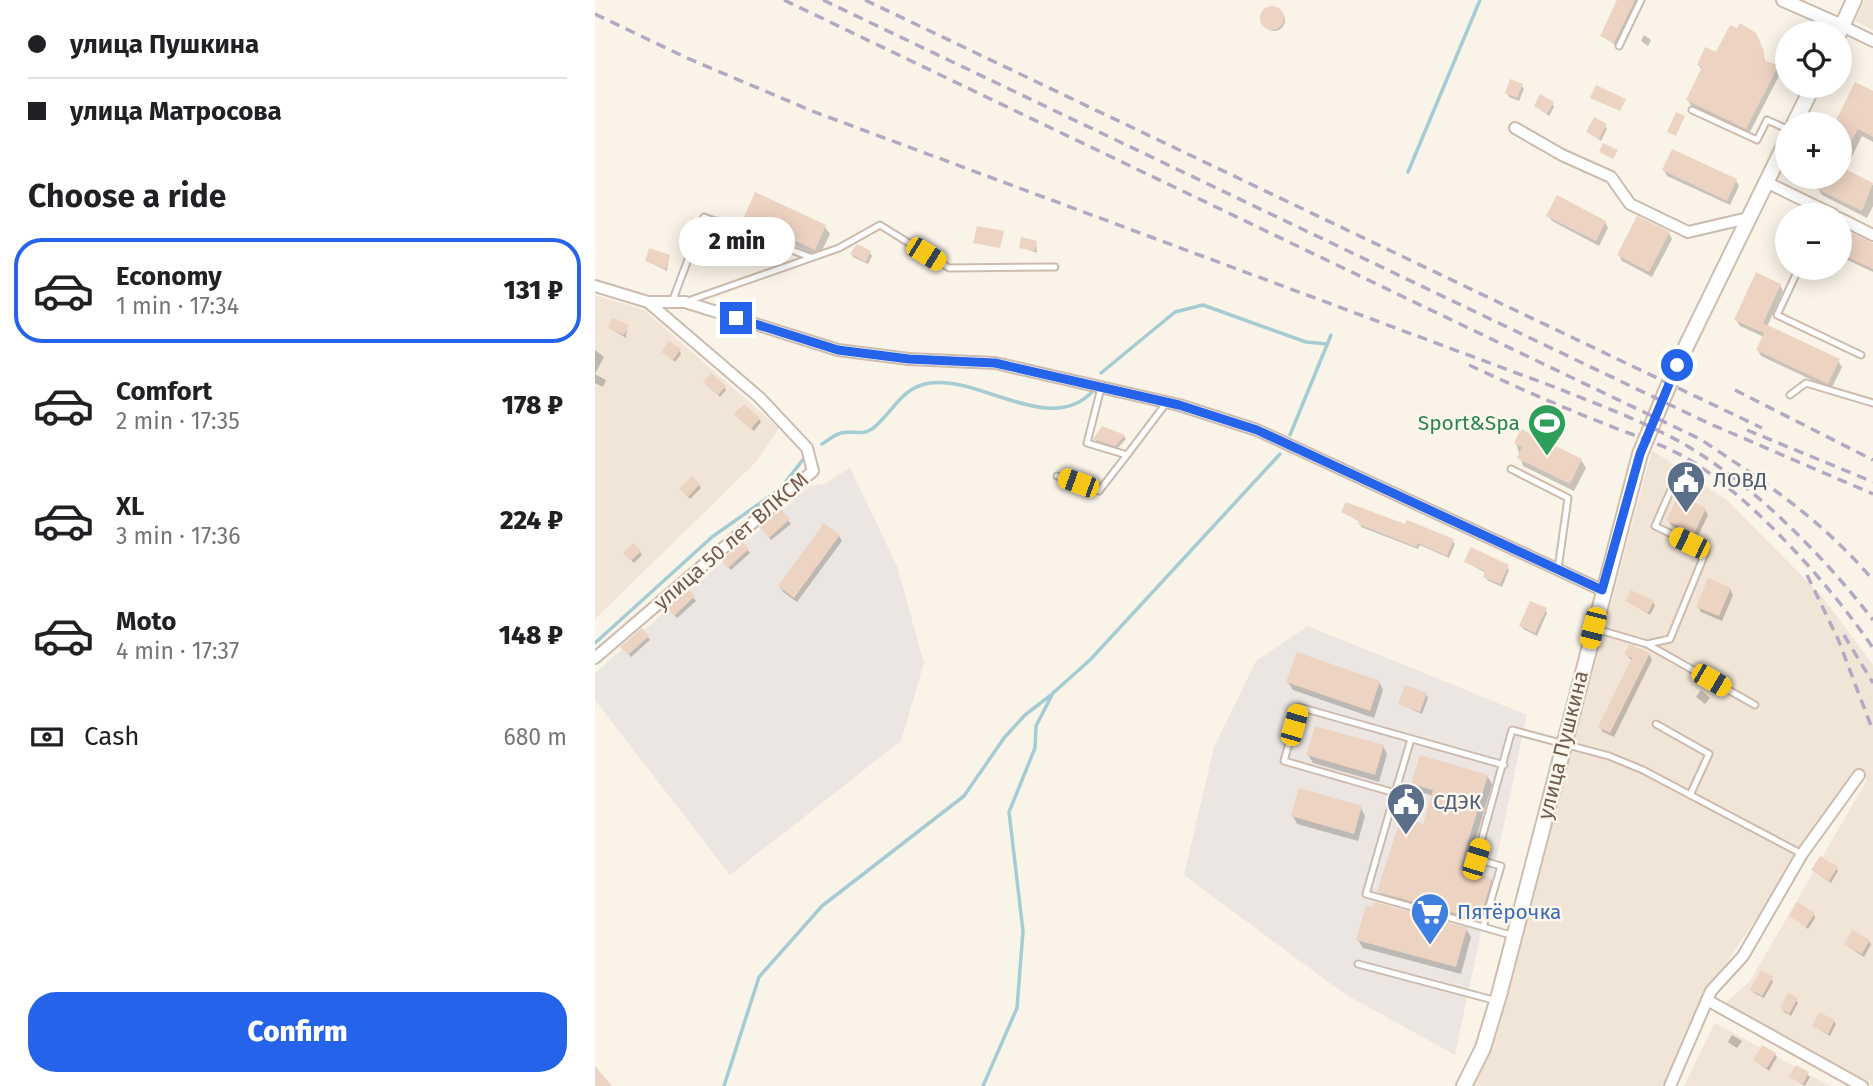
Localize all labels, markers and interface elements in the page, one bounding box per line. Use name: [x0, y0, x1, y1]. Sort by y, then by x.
map controls: [1775, 21, 1852, 280]
button: locate: [1775, 21, 1852, 98]
text: улица Пушкина: [70, 29, 259, 60]
text: улица Матросова: [70, 96, 282, 127]
button: +: [1775, 112, 1852, 189]
text: Choose a ride: [28, 177, 226, 215]
button: −: [1775, 203, 1852, 280]
callout: 2 min: [678, 216, 794, 266]
text: 2 min: [709, 227, 765, 255]
car: [903, 234, 950, 274]
icon: car: [32, 259, 95, 322]
text: Economy: [116, 261, 222, 292]
text: 131 ₽: [504, 275, 563, 306]
text: 1 min · 17:34: [116, 292, 239, 320]
route end: [720, 302, 752, 334]
route start: [1661, 349, 1693, 381]
icon: car: [32, 374, 95, 437]
text: Comfort: [116, 376, 212, 407]
text: 178 ₽: [502, 390, 563, 421]
sports icon: Sport&Spa: [1526, 402, 1568, 457]
text: 2 min · 17:35: [116, 407, 240, 435]
place label: Sport&Spa: [1418, 410, 1520, 436]
public building icon: ЛОВД: [1665, 459, 1707, 514]
car: [1055, 466, 1102, 500]
street label: улица 50 лет ВЛКСМ: [648, 467, 814, 615]
place label: ЛОВД: [1713, 467, 1767, 493]
icon: car: [32, 489, 95, 552]
text: XL: [116, 491, 144, 522]
text: 224 ₽: [500, 505, 563, 536]
text: 3 min · 17:36: [116, 522, 241, 550]
car: [1666, 524, 1713, 562]
icon: car: [32, 604, 95, 667]
car: [1578, 605, 1609, 651]
text: Moto: [116, 606, 176, 637]
text: 148 ₽: [499, 620, 563, 651]
text: 4 min · 17:37: [116, 637, 239, 665]
car: [1688, 660, 1735, 700]
street label: улица Пушкина: [1532, 668, 1594, 822]
car: [1279, 702, 1310, 748]
icon: cash: [28, 718, 66, 756]
text: Cash: [84, 721, 140, 752]
text: 680 m: [503, 723, 567, 751]
public building icon: СДЭК: [1385, 781, 1427, 836]
place label: СДЭК: [1433, 789, 1482, 815]
car: [1460, 836, 1493, 882]
supermarket icon: Пятёрочка: [1409, 891, 1451, 946]
place label: Пятёрочка: [1457, 899, 1561, 925]
button: Confirm: [28, 992, 567, 1072]

